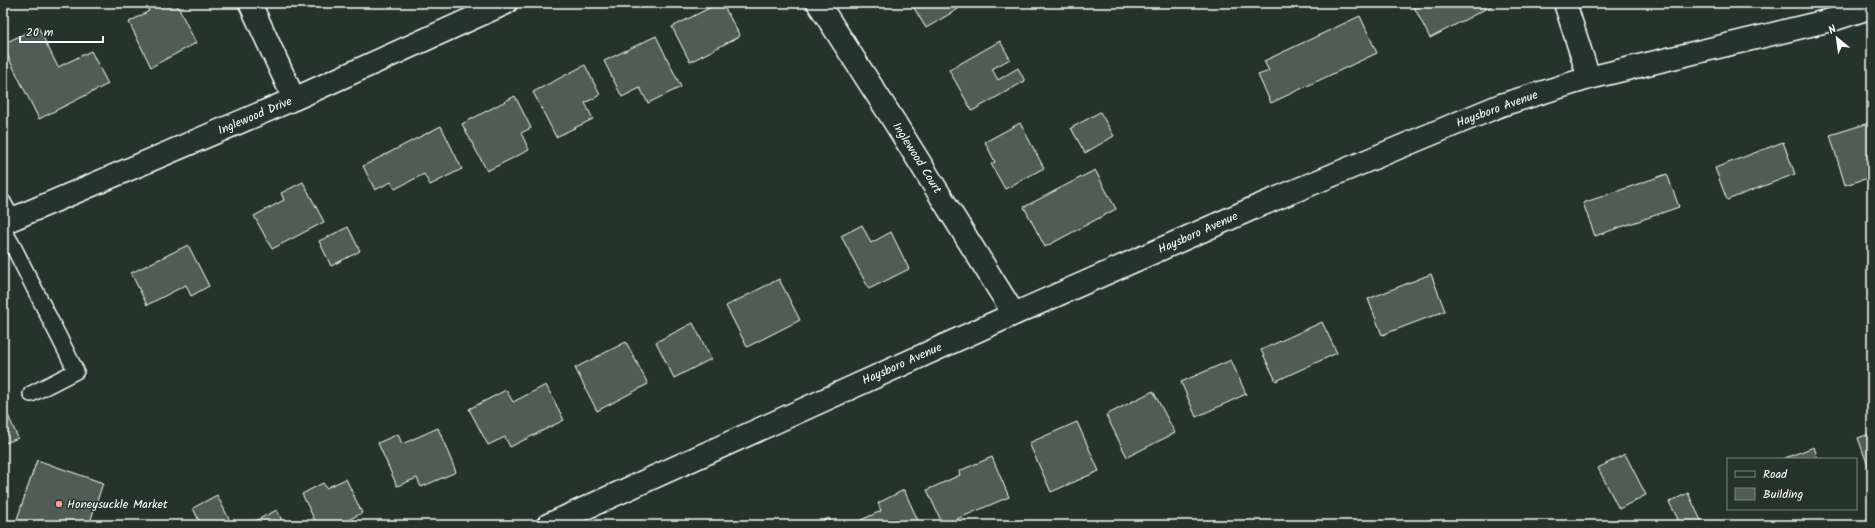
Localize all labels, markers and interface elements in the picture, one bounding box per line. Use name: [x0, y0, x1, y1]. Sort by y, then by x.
scale bar: [20, 18, 103, 44]
north arrow: [1817, 18, 1857, 58]
text: N: [1825, 21, 1840, 40]
text: 20 m: [26, 23, 54, 42]
street label: Haysboro Avenue: [1453, 85, 1541, 133]
street label: Inglewood Drive: [215, 92, 296, 140]
street label: Inglewood Court: [888, 119, 947, 198]
street label: Haysboro Avenue: [1155, 207, 1242, 259]
street label: Haysboro Avenue: [859, 338, 946, 390]
legend: [1727, 458, 1857, 510]
text: Road: [1763, 465, 1788, 484]
text: Building: [1763, 485, 1803, 504]
place label: Honeysuckle Market: [67, 495, 168, 514]
marker: Honeysuckle Market: [54, 499, 64, 509]

